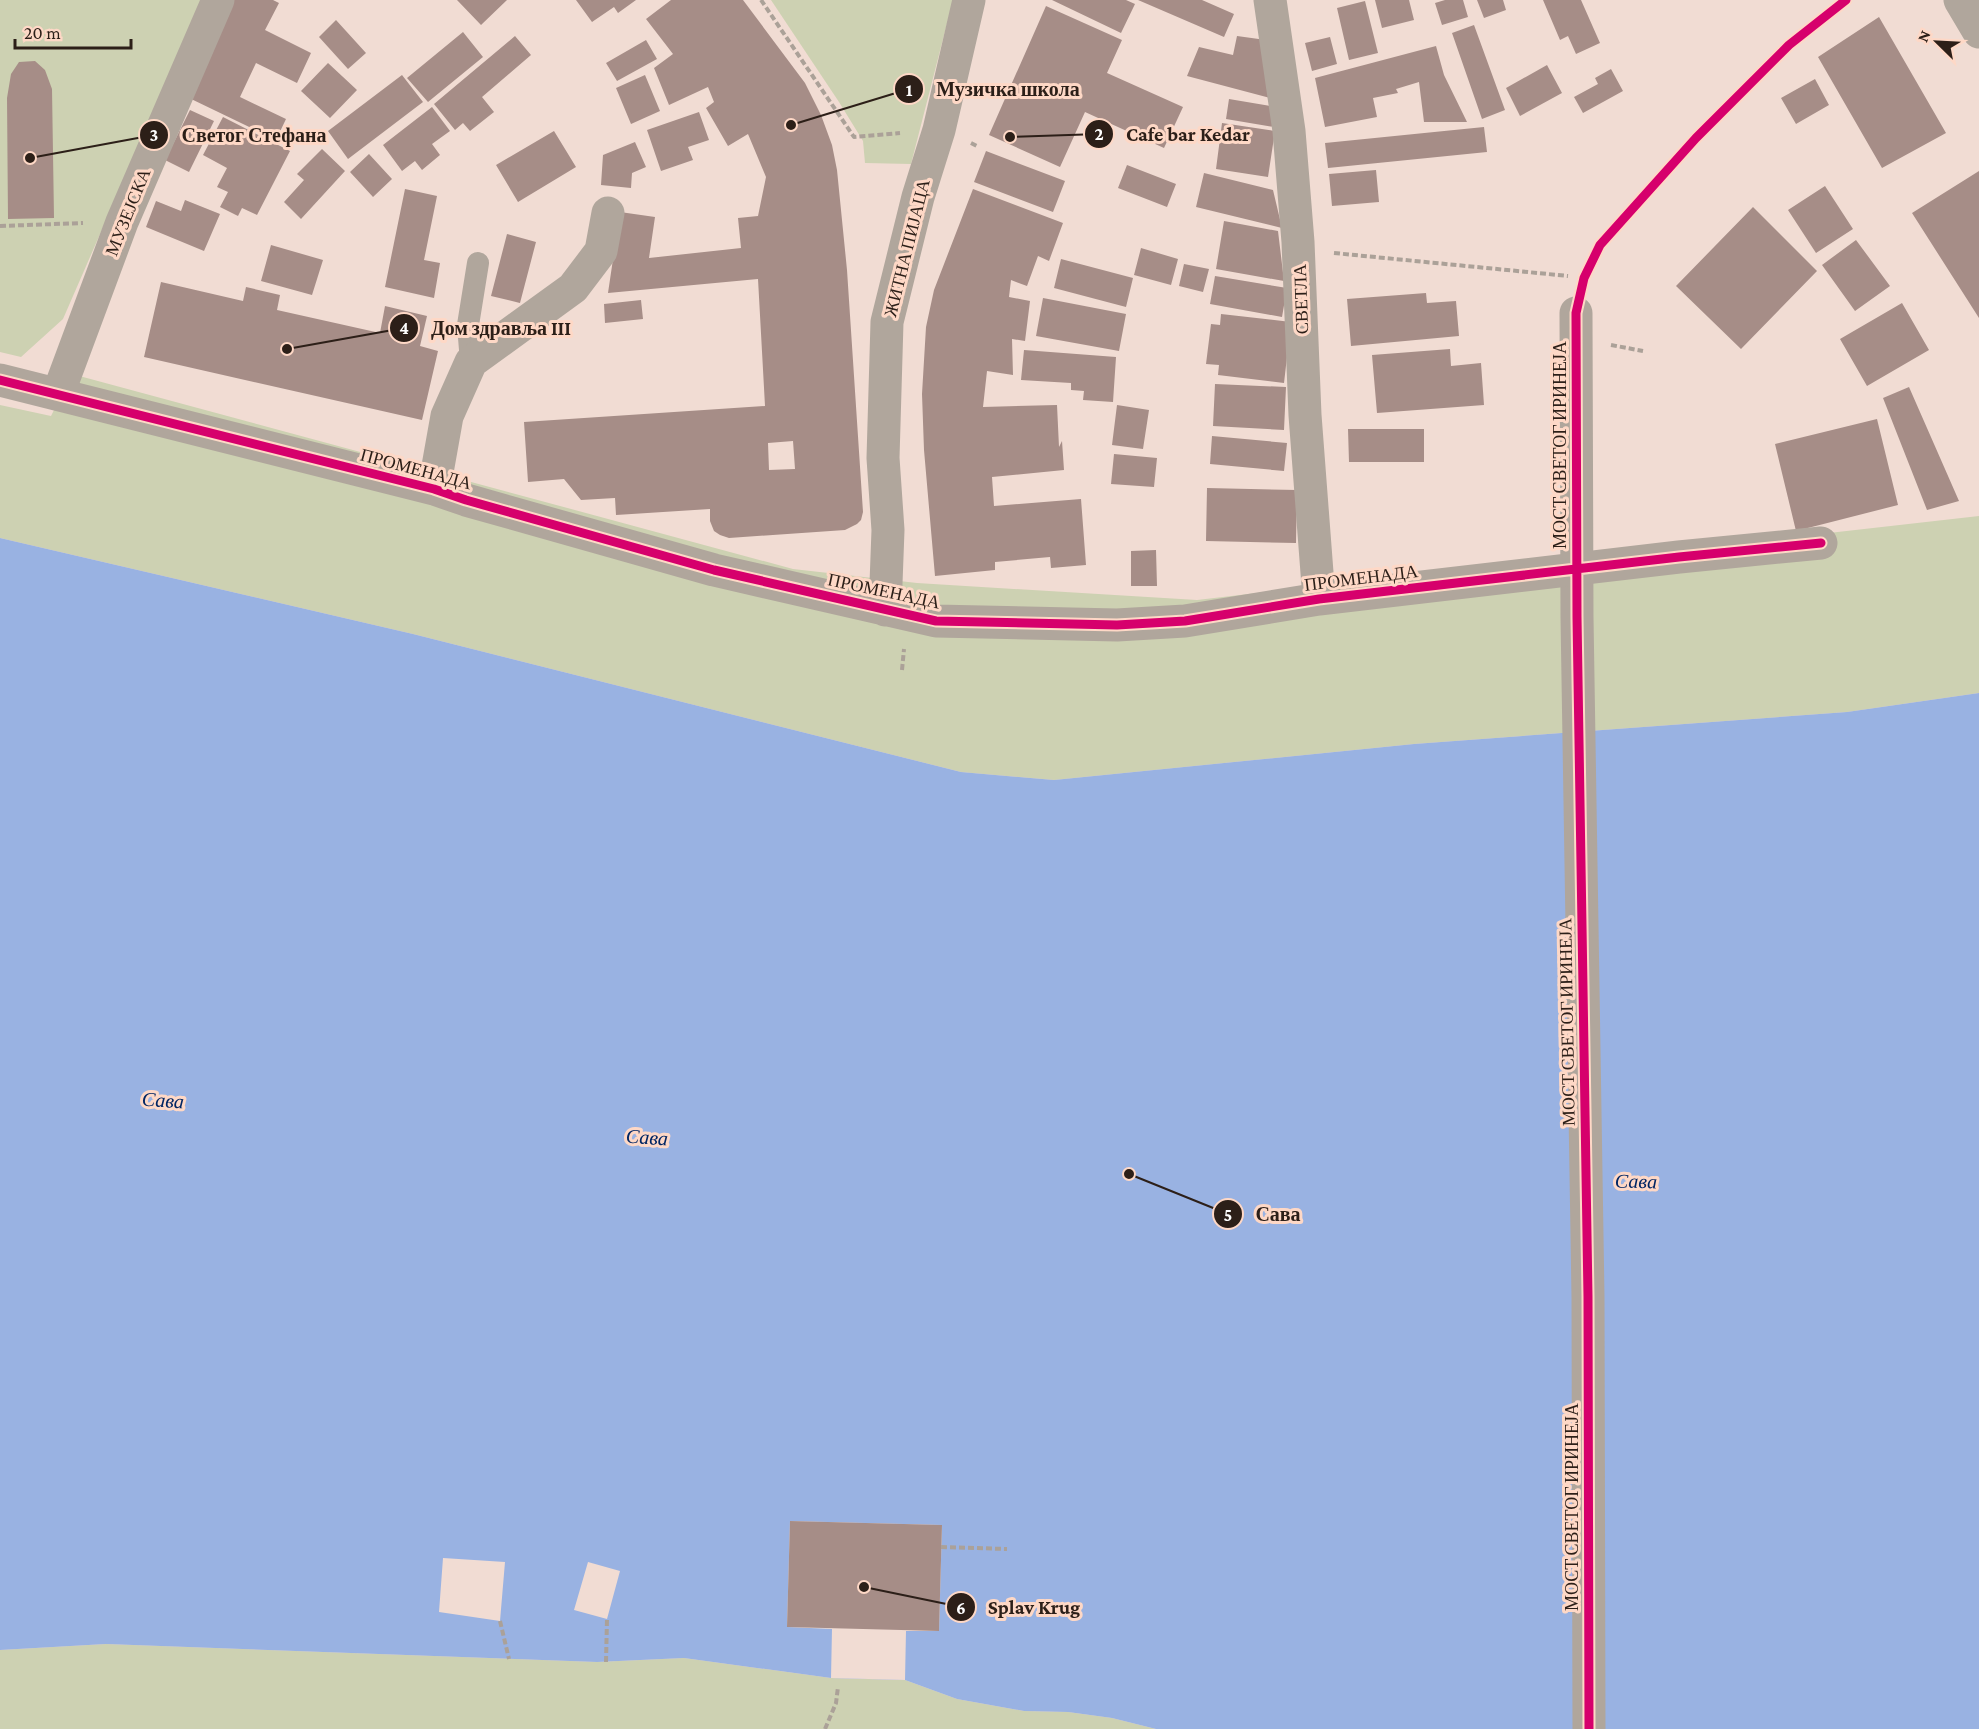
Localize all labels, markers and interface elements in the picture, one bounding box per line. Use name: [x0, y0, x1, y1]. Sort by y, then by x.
scale bar: [15, 12, 130, 50]
north arrow: [1907, 12, 1967, 72]
text: 20 m: [24, 23, 61, 43]
text: N: [1914, 28, 1934, 45]
callout: Музичка школа: [894, 70, 1091, 108]
text: Музичка школа: [936, 78, 1080, 101]
text: 1: [906, 80, 913, 100]
callout: Cafe bar Kedar: [1084, 115, 1262, 153]
callout: Светог Стефана: [139, 116, 338, 154]
text: Cafe bar Kedar: [1126, 123, 1250, 145]
text: Светог Стефана: [181, 124, 327, 147]
text: 2: [1094, 124, 1104, 144]
text: 3: [150, 125, 158, 145]
street label: МУЗЕЈСКА: [101, 165, 155, 259]
street label: ЖИТНА ПИЈАЦА: [880, 177, 934, 319]
street label: СВЕТЛА: [1290, 264, 1312, 334]
callout: Дом здравља III: [389, 309, 583, 347]
text: Дом здравља III: [431, 317, 571, 340]
text: 4: [399, 318, 409, 338]
street label: МОСТ СВЕТОГ ИРИНЕЈА: [1550, 341, 1570, 549]
street label: ПРОМЕНАДА: [358, 445, 474, 493]
street label: ПРОМЕНАДА: [1303, 561, 1419, 595]
street label: ПРОМЕНАДА: [826, 569, 942, 613]
street label: МОСТ СВЕТОГ ИРИНЕЈА: [1555, 918, 1579, 1126]
water label: Сава: [141, 1088, 185, 1112]
water label: Сава: [625, 1125, 669, 1149]
water label: Сава: [1615, 1170, 1657, 1192]
callout: Сава: [1213, 1195, 1312, 1233]
text: Сава: [1255, 1203, 1301, 1225]
text: 5: [1224, 1205, 1232, 1225]
street label: МОСТ СВЕТОГ ИРИНЕЈА: [1562, 1403, 1582, 1611]
callout: Splav Krug: [946, 1588, 1092, 1626]
text: Splav Krug: [988, 1596, 1080, 1618]
text: 6: [956, 1598, 966, 1618]

